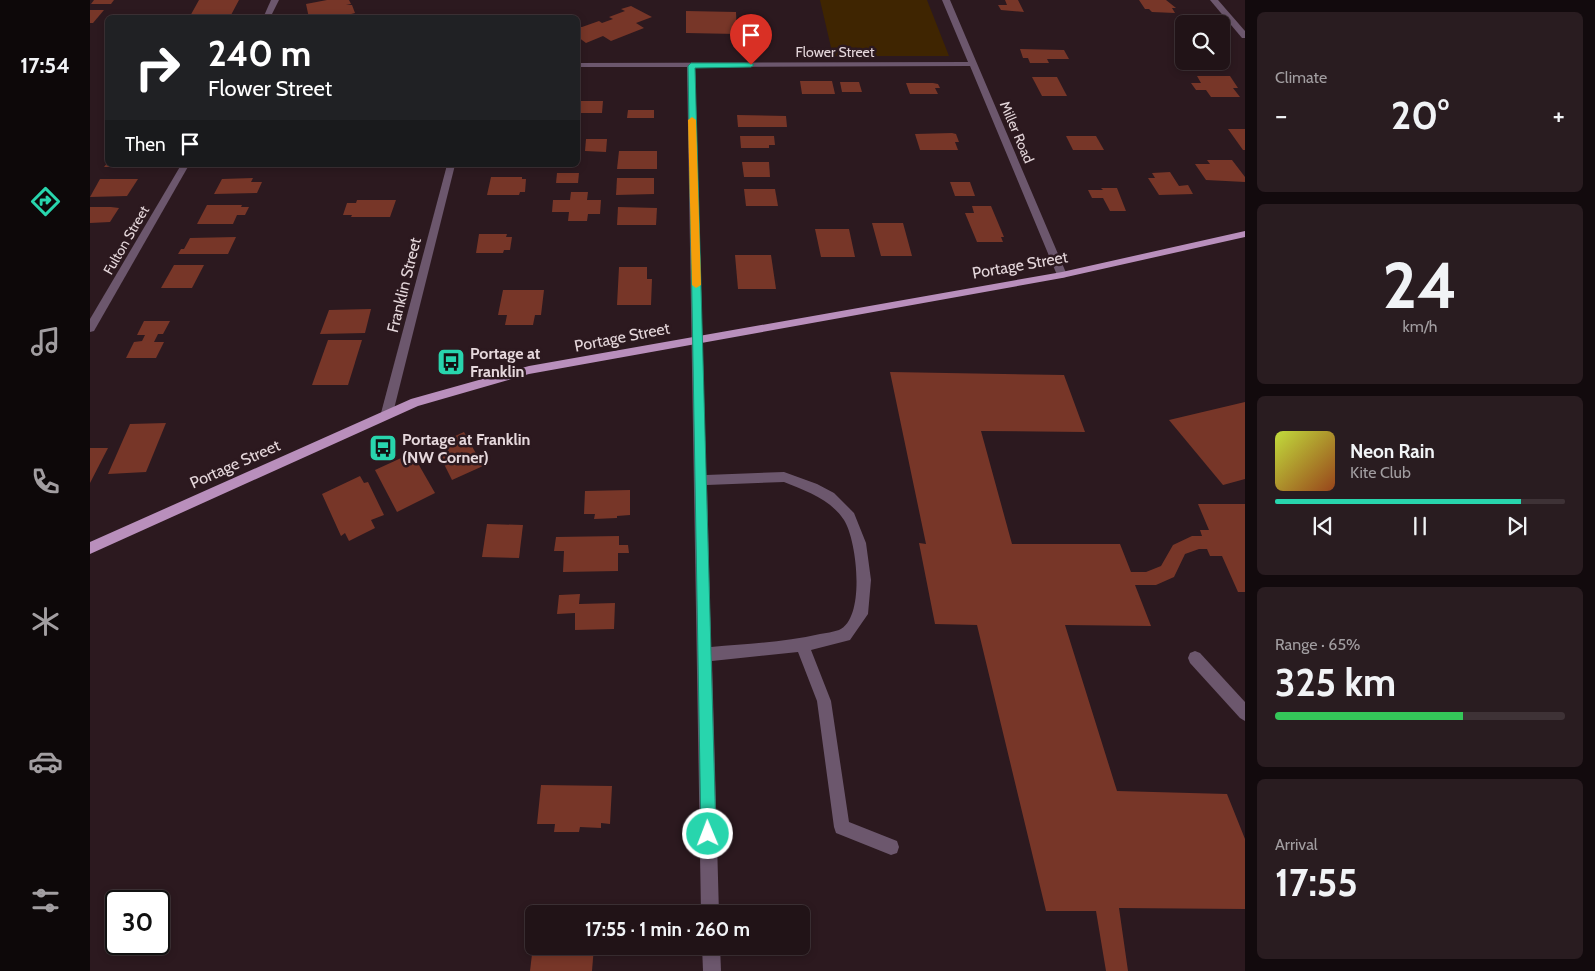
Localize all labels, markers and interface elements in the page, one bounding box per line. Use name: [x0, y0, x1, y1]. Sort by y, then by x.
pin: [730, 14, 772, 65]
map controls: [1175, 15, 1230, 70]
button: search: [1175, 15, 1230, 70]
icon: arrive: [737, 21, 765, 49]
text: 240 m: [208, 32, 311, 75]
icon: right: [125, 35, 190, 100]
street label: Flower Street: [796, 43, 875, 61]
text: 17:54: [20, 52, 70, 79]
text: Climate: [1275, 68, 1327, 87]
text: Flower Street: [208, 75, 332, 102]
text: 20°: [1391, 92, 1449, 139]
street label: Miller Road: [996, 98, 1038, 166]
text: −: [1275, 98, 1287, 132]
text: +: [1553, 98, 1565, 132]
icon: arrive: [176, 130, 204, 158]
text: Then: [125, 133, 166, 156]
icon: directions: [28, 184, 63, 219]
street label: Fulton Street: [99, 202, 153, 278]
street label: Franklin Street: [383, 235, 425, 334]
text: 24: [1383, 245, 1457, 324]
street label: Portage Street: [971, 247, 1070, 283]
text: km/h: [1402, 317, 1438, 336]
street label: Portage Street: [573, 318, 672, 356]
icon: music: [28, 324, 63, 359]
place label: Portage at Franklin: [470, 344, 541, 381]
bus stop icon: Portage at Franklin: [436, 347, 466, 377]
place label: Portage at Franklin (NW Corner): [402, 430, 530, 467]
bus stop icon: Portage at Franklin (NW Corner): [368, 433, 398, 463]
street label: Portage Street: [187, 435, 284, 492]
text: Neon Rain: [1350, 440, 1435, 463]
text: Kite Club: [1350, 463, 1411, 482]
icon: phone: [28, 464, 63, 499]
icon: previous: [1309, 512, 1337, 540]
icon: pause: [1406, 512, 1434, 540]
icon: next: [1503, 512, 1531, 540]
icon: climate: [28, 604, 63, 639]
text: Range · 65%: [1275, 635, 1361, 654]
text: 325 km: [1275, 659, 1396, 706]
icon: car: [28, 744, 63, 779]
position arrow: [681, 807, 733, 859]
text: Arrival: [1275, 835, 1318, 854]
text: 17:55: [1275, 859, 1358, 906]
icon: filters: [28, 883, 63, 918]
speed limit sign: 30: [105, 890, 170, 955]
text: 17:55 · 1 min · 260 m: [585, 918, 750, 941]

